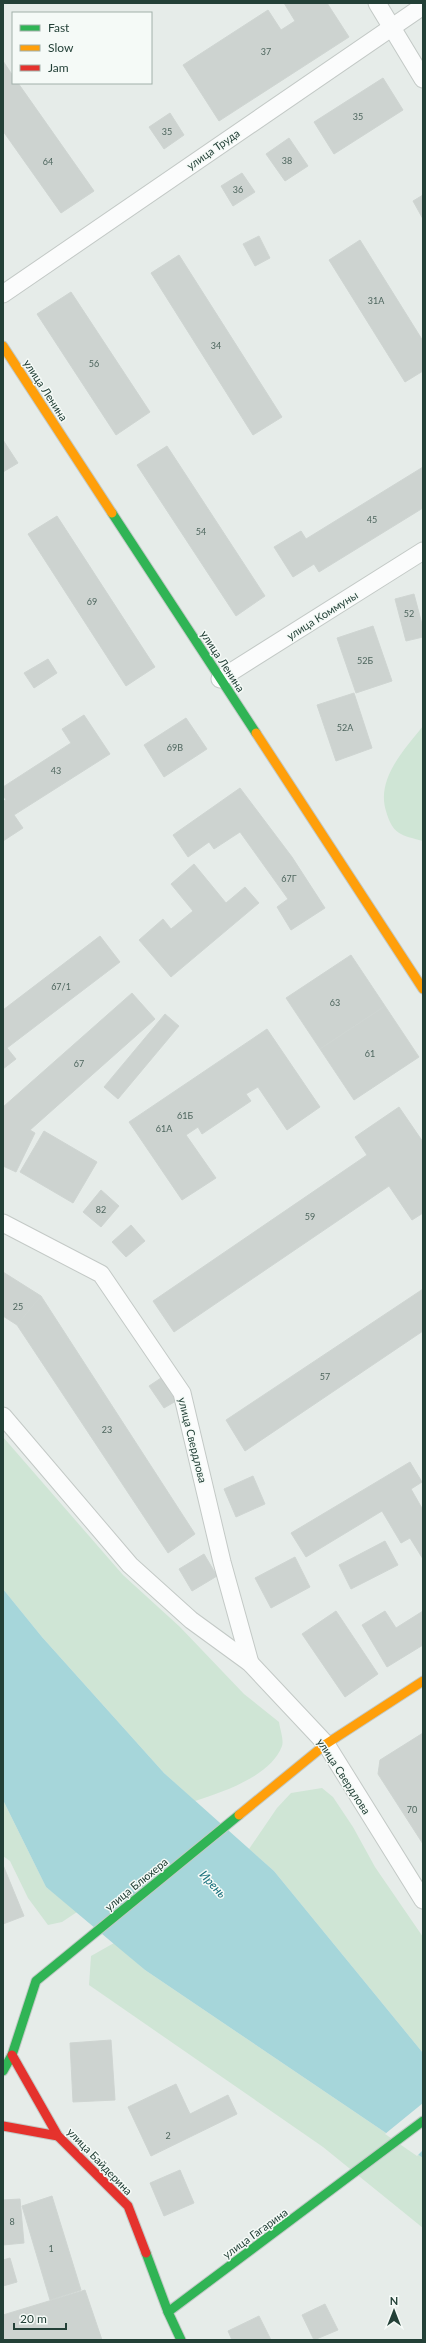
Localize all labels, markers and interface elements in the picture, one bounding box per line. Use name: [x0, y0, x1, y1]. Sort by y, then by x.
legend: [12, 12, 152, 84]
text: Fast: [48, 20, 70, 35]
text: Slow: [48, 40, 74, 55]
house number: 37: [261, 46, 271, 57]
text: Jam: [48, 60, 69, 75]
house number: 35: [353, 111, 363, 122]
house number: 35: [162, 126, 172, 137]
street label: улица Труда: [184, 126, 242, 172]
house number: 38: [282, 155, 292, 166]
house number: 64: [43, 156, 53, 167]
house number: 36: [233, 184, 243, 195]
house number: 31А: [368, 295, 385, 306]
house number: 34: [211, 340, 221, 351]
street label: улица Ленина: [21, 357, 71, 423]
house number: 56: [89, 358, 99, 369]
house number: 45: [367, 514, 377, 525]
house number: 54: [196, 526, 206, 537]
street label: улица Коммуны: [284, 588, 360, 642]
house number: 69: [87, 596, 97, 607]
house number: 52: [404, 608, 414, 619]
street label: улица Ленина: [198, 628, 248, 694]
house number: 52Б: [357, 655, 373, 666]
house number: 52А: [337, 722, 354, 733]
house number: 69В: [167, 742, 183, 753]
house number: 43: [51, 765, 61, 776]
house number: 67Г: [281, 873, 297, 884]
house number: 67/1: [51, 981, 71, 992]
house number: 63: [330, 997, 340, 1008]
house number: 61: [365, 1048, 375, 1059]
house number: 67: [74, 1058, 84, 1069]
house number: 61Б: [177, 1110, 193, 1121]
house number: 61А: [156, 1123, 173, 1134]
house number: 82: [96, 1204, 106, 1215]
house number: 59: [305, 1211, 315, 1222]
house number: 25: [13, 1301, 23, 1312]
house number: 57: [320, 1371, 330, 1382]
street label: улица Свердлова: [176, 1396, 210, 1484]
house number: 23: [102, 1424, 112, 1435]
street label: улица Свердлова: [315, 1736, 373, 1816]
house number: 70: [407, 1804, 417, 1815]
street label: улица Блюхера: [102, 1855, 170, 1913]
water label: Ирень: [196, 1867, 230, 1901]
street label: улица Байдерина: [65, 2125, 135, 2197]
house number: 2: [165, 2130, 171, 2141]
street label: улица Гагарина: [220, 2205, 290, 2261]
house number: 8: [9, 2216, 15, 2227]
house number: 1: [48, 2243, 54, 2254]
north arrow: [374, 2291, 414, 2331]
text: N: [390, 2294, 398, 2307]
scale bar: [14, 2305, 66, 2331]
text: 20 m: [20, 2311, 47, 2326]

